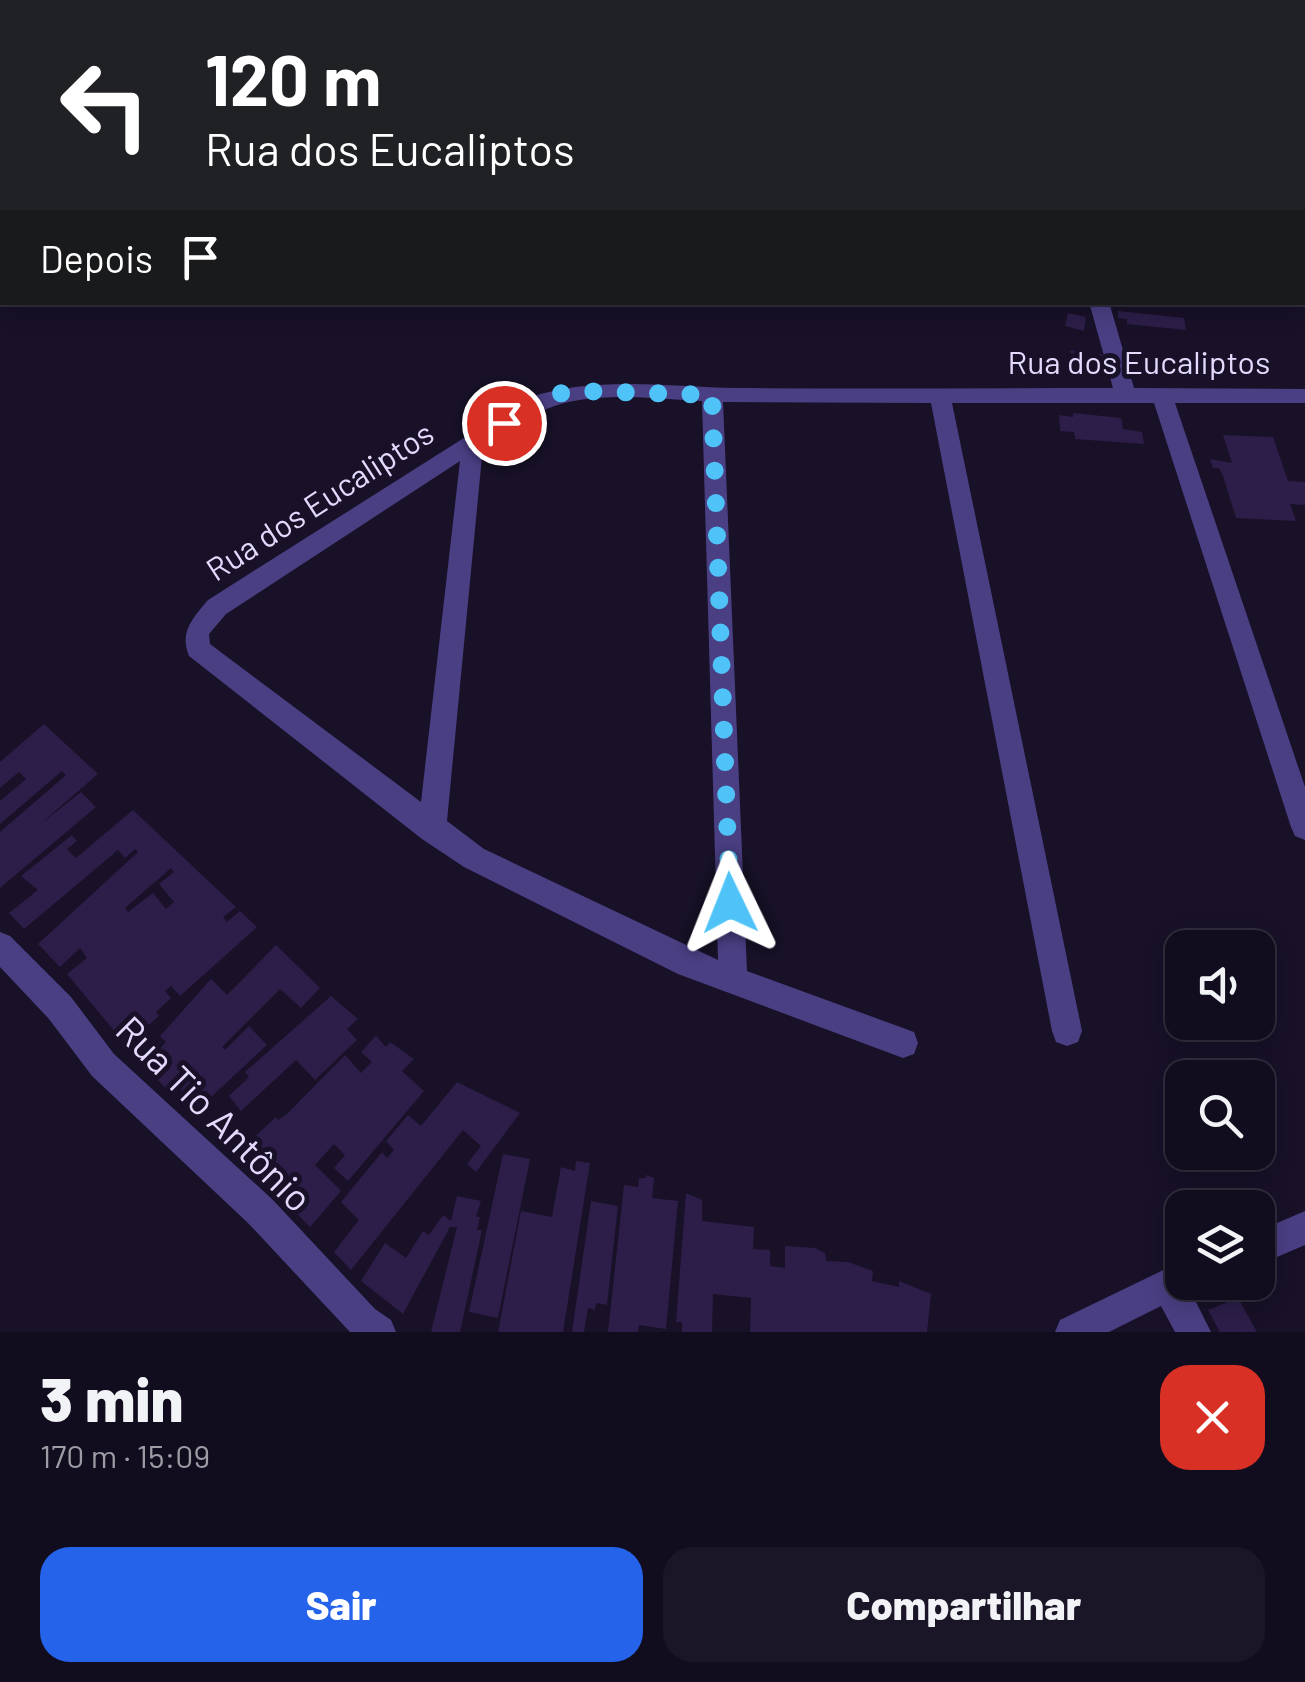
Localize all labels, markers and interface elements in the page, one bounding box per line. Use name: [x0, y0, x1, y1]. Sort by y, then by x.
text: 120 m: [205, 36, 381, 120]
icon: left: [40, 40, 170, 170]
text: Rua dos Eucaliptos: [205, 121, 575, 175]
icon: arrive: [173, 230, 228, 285]
text: Depois: [40, 235, 153, 281]
street label: Rua dos Eucaliptos: [1008, 342, 1270, 380]
pin: [462, 381, 547, 466]
icon: arrive: [477, 396, 532, 451]
street label: Rua dos Eucaliptos: [198, 412, 440, 588]
position arrow: [678, 851, 782, 955]
map controls: [1165, 930, 1275, 1300]
button: sound: [1165, 930, 1275, 1040]
street label: Rua Tio Antônio: [108, 1006, 322, 1220]
button: search: [1165, 1060, 1275, 1170]
button: layers: [1165, 1190, 1275, 1300]
text: 3 min: [40, 1362, 184, 1434]
button: close: [1160, 1365, 1265, 1470]
text: 170 m · 15:09: [40, 1436, 210, 1474]
button: Sair: [40, 1547, 643, 1662]
button: Compartilhar: [663, 1547, 1265, 1662]

